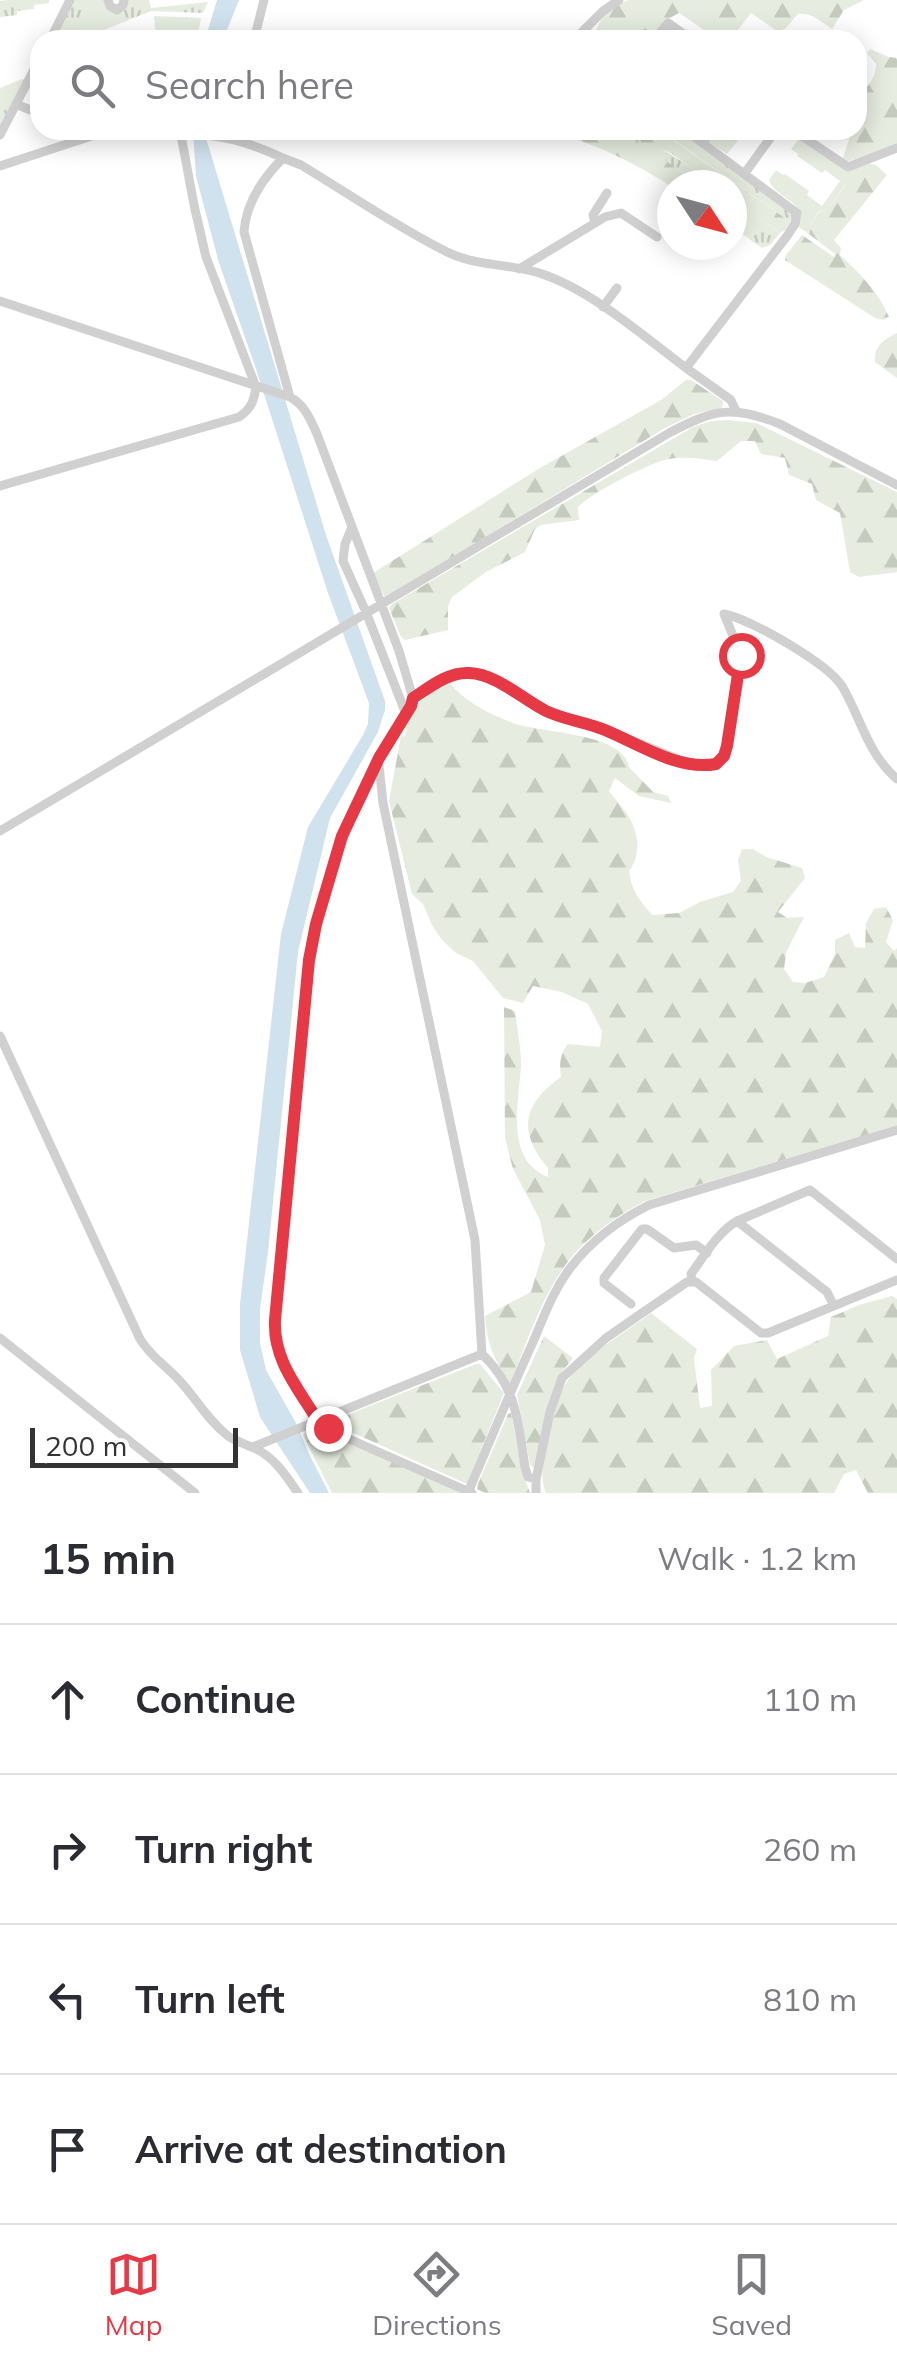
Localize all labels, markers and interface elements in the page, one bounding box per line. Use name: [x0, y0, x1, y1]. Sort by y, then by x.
search box: [30, 30, 867, 140]
icon: search: [65, 58, 120, 113]
text: Search here: [145, 61, 354, 109]
north arrow: [657, 170, 747, 260]
route start: [719, 633, 765, 679]
route end: [306, 1406, 352, 1452]
scale bar: [30, 1423, 238, 1468]
text: 200 m: [45, 1428, 127, 1463]
text: 15 min: [40, 1532, 176, 1585]
text: Walk · 1.2 km: [657, 1538, 857, 1578]
icon: ahead: [40, 1672, 95, 1727]
text: Continue: [135, 1675, 296, 1723]
text: 110 m: [763, 1679, 857, 1719]
icon: right: [40, 1822, 95, 1877]
text: Turn right: [135, 1825, 312, 1873]
text: 260 m: [763, 1829, 857, 1869]
icon: left: [40, 1972, 95, 2027]
text: Turn left: [135, 1975, 285, 2023]
text: 810 m: [763, 1979, 857, 2019]
icon: arrive: [40, 2122, 95, 2177]
text: Arrive at destination: [135, 2125, 507, 2173]
tab: Map: [105, 2247, 162, 2342]
tab: Directions: [372, 2247, 502, 2342]
tab: Saved: [711, 2247, 792, 2342]

